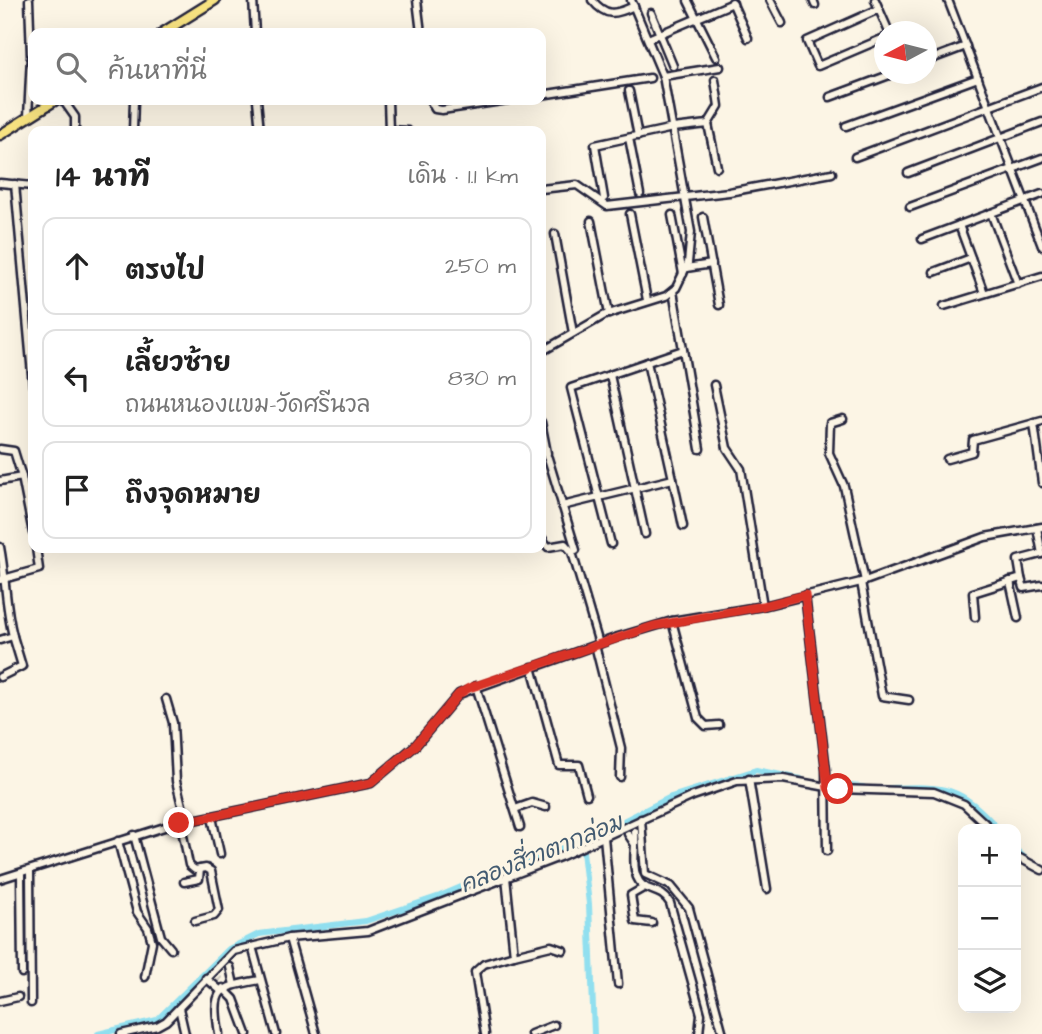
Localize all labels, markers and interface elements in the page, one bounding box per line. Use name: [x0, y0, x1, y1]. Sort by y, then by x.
north arrow: [874, 21, 937, 84]
search box: [28, 28, 546, 105]
icon: search: [52, 48, 90, 86]
text: ค้นหาที่นี่: [108, 53, 207, 89]
text: 14 นาที: [56, 156, 150, 198]
text: เดิน · 1.1 km: [407, 160, 518, 192]
icon: ahead: [58, 247, 96, 285]
text: 250 m: [445, 250, 516, 282]
text: ตรงไป: [125, 253, 205, 289]
text: เลี้ยวซ้าย: [125, 345, 231, 381]
icon: left: [58, 359, 96, 397]
text: 830 m: [448, 362, 516, 394]
text: ถนนหนองแขม-วัดศรีนวล: [125, 389, 370, 421]
icon: arrive: [58, 471, 96, 509]
text: ถึงจุดหมาย: [125, 477, 261, 513]
route start: [822, 773, 853, 804]
water label: คลองสี่วาตากล่อม: [453, 801, 629, 901]
route end: [163, 807, 194, 838]
map controls: [958, 824, 1021, 1013]
button: +: [958, 824, 1021, 887]
button: −: [958, 887, 1021, 950]
button: layers: [958, 950, 1021, 1013]

